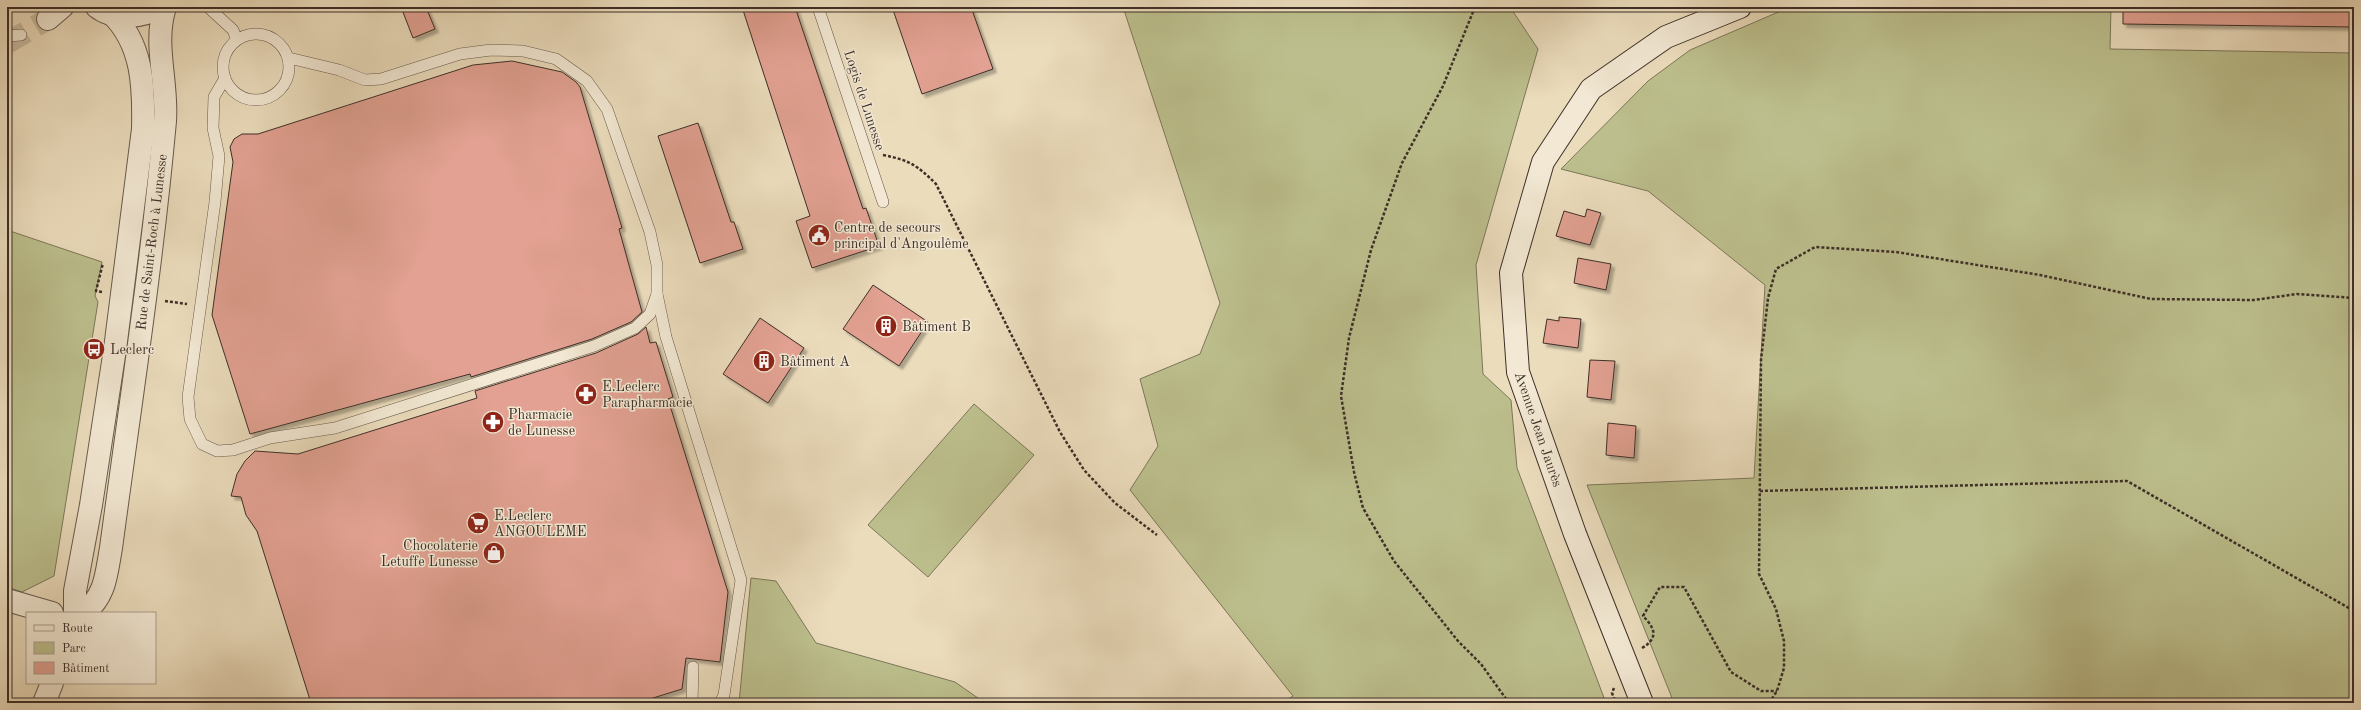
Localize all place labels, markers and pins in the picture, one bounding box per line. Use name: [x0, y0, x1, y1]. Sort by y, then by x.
place label: Centre de secours principal d'Angoulême: [834, 221, 969, 251]
public building icon: Centre de secours principal d'Angoulême: [806, 222, 832, 248]
building icon: Bâtiment B: [873, 313, 899, 339]
place label: Bâtiment B: [902, 320, 971, 334]
bus stop icon: Leclerc: [81, 336, 107, 362]
place label: Leclerc: [110, 343, 154, 357]
building icon: Bâtiment A: [751, 348, 777, 374]
place label: Bâtiment A: [780, 355, 850, 369]
place label: E.Leclerc Parapharmacie: [602, 380, 692, 410]
pharmacy icon: E.Leclerc Parapharmacie: [573, 381, 599, 407]
place label: Pharmacie de Lunesse: [508, 408, 575, 438]
pharmacy icon: Pharmacie de Lunesse: [480, 409, 506, 435]
place label: E.Leclerc ANGOULEME: [494, 509, 586, 539]
supermarket icon: E.Leclerc ANGOULEME: [465, 510, 491, 536]
place label: Chocolaterie Letuffe Lunesse: [381, 539, 478, 569]
shop icon: Chocolaterie Letuffe Lunesse: [481, 540, 507, 566]

